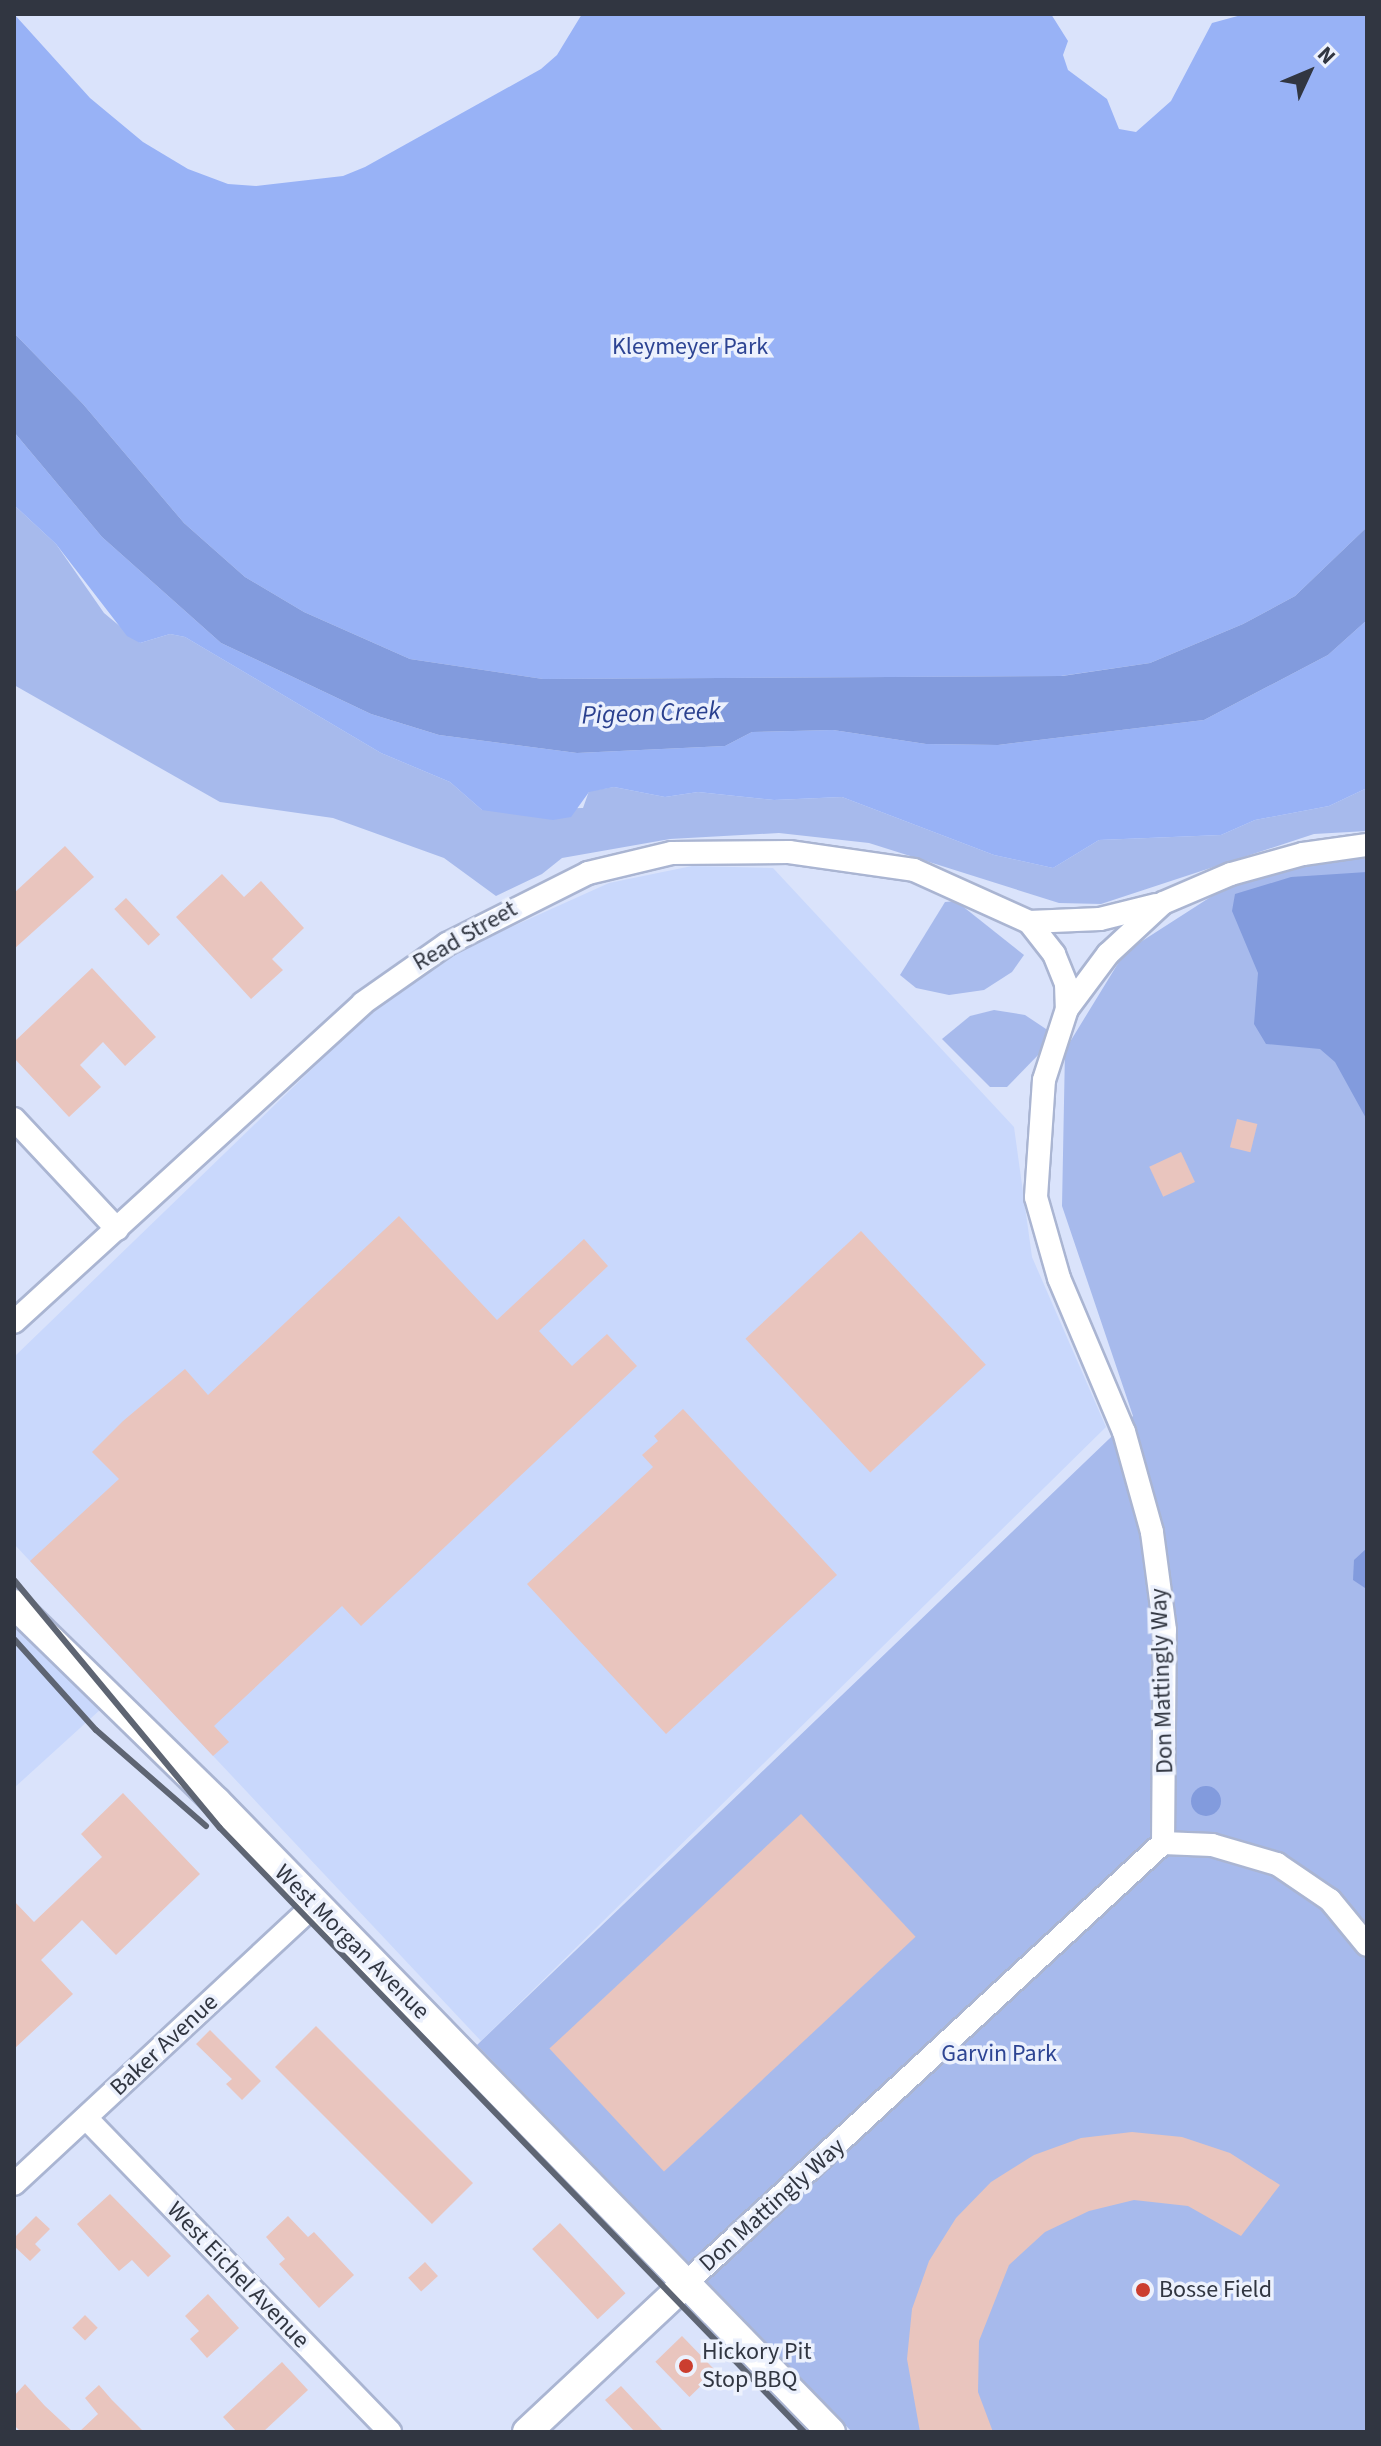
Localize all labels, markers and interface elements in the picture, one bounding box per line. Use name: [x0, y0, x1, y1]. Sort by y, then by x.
north arrow: [1269, 32, 1349, 112]
text: N: [1310, 39, 1343, 72]
park label: Kleymeyer Park: [612, 333, 768, 361]
water label: Pigeon Creek: [581, 695, 721, 731]
street label: Read Street: [408, 895, 522, 977]
street label: Don Mattingly Way: [1144, 1588, 1180, 1774]
street label: West Morgan Avenue: [268, 1858, 436, 2026]
street label: Baker Avenue: [104, 1988, 224, 2102]
park label: Garvin Park: [941, 2040, 1057, 2068]
street label: Don Mattingly Way: [693, 2132, 851, 2278]
street label: West Eichel Avenue: [161, 2196, 315, 2354]
place label: Bosse Field: [1159, 2276, 1272, 2304]
marker: Bosse Field: [1134, 2281, 1152, 2299]
place label: Hickory Pit Stop BBQ: [702, 2338, 811, 2394]
marker: Hickory Pit Stop BBQ: [677, 2357, 695, 2375]

